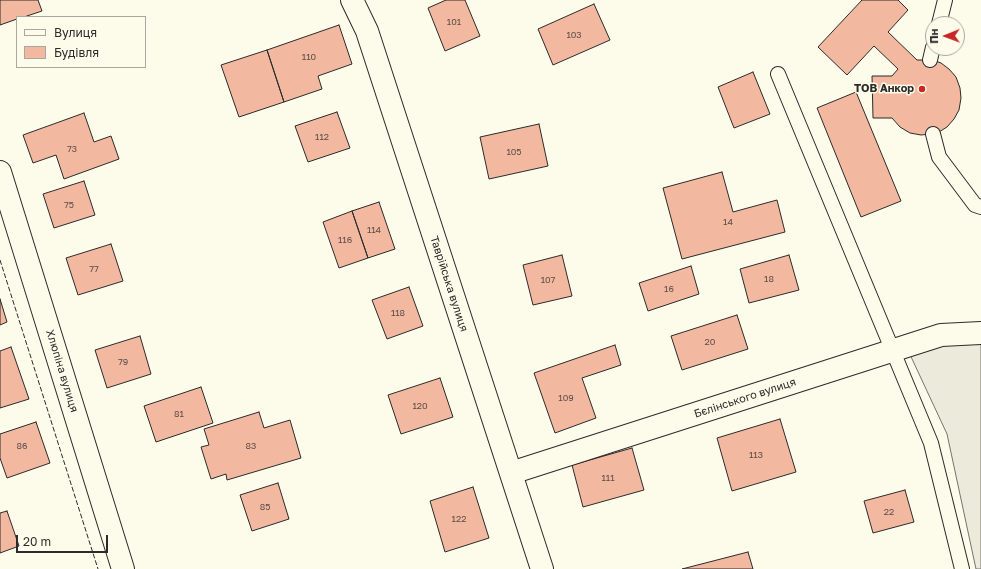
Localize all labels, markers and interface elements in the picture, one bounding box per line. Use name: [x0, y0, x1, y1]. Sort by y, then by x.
legend: [16, 16, 146, 68]
north arrow: [925, 16, 965, 56]
house number: 101: [447, 17, 461, 27]
text: Вулиця: [54, 25, 97, 40]
text: Пн: [927, 29, 940, 44]
house number: 103: [566, 30, 582, 40]
text: Будівля: [54, 45, 99, 60]
house number: 110: [302, 52, 316, 62]
place label: ТОВ Анкор: [854, 82, 914, 96]
marker: ТОВ Анкор: [917, 84, 927, 94]
house number: 112: [315, 132, 329, 142]
house number: 73: [67, 144, 77, 154]
house number: 105: [506, 147, 522, 157]
house number: 75: [64, 200, 74, 210]
house number: 14: [723, 217, 733, 227]
house number: 114: [367, 225, 381, 235]
street label: Таврійська вулиця: [427, 234, 471, 334]
house number: 116: [338, 235, 352, 245]
house number: 77: [89, 264, 99, 274]
house number: 18: [764, 274, 774, 284]
house number: 107: [541, 275, 555, 285]
house number: 16: [664, 284, 674, 294]
house number: 118: [391, 308, 405, 318]
street label: Хлюпіна вулиця: [43, 328, 81, 414]
house number: 20: [705, 337, 715, 347]
house number: 79: [118, 357, 128, 367]
street label: Бєлінського вулиця: [692, 375, 798, 421]
house number: 109: [558, 393, 574, 403]
house number: 120: [412, 401, 428, 411]
house number: 81: [174, 409, 184, 419]
house number: 86: [17, 441, 27, 451]
house number: 83: [246, 441, 256, 451]
house number: 113: [749, 450, 763, 460]
house number: 111: [601, 473, 615, 483]
house number: 85: [260, 502, 270, 512]
house number: 22: [884, 507, 894, 517]
house number: 122: [452, 514, 466, 524]
scale bar: [18, 527, 110, 553]
text: 20 m: [23, 534, 51, 549]

